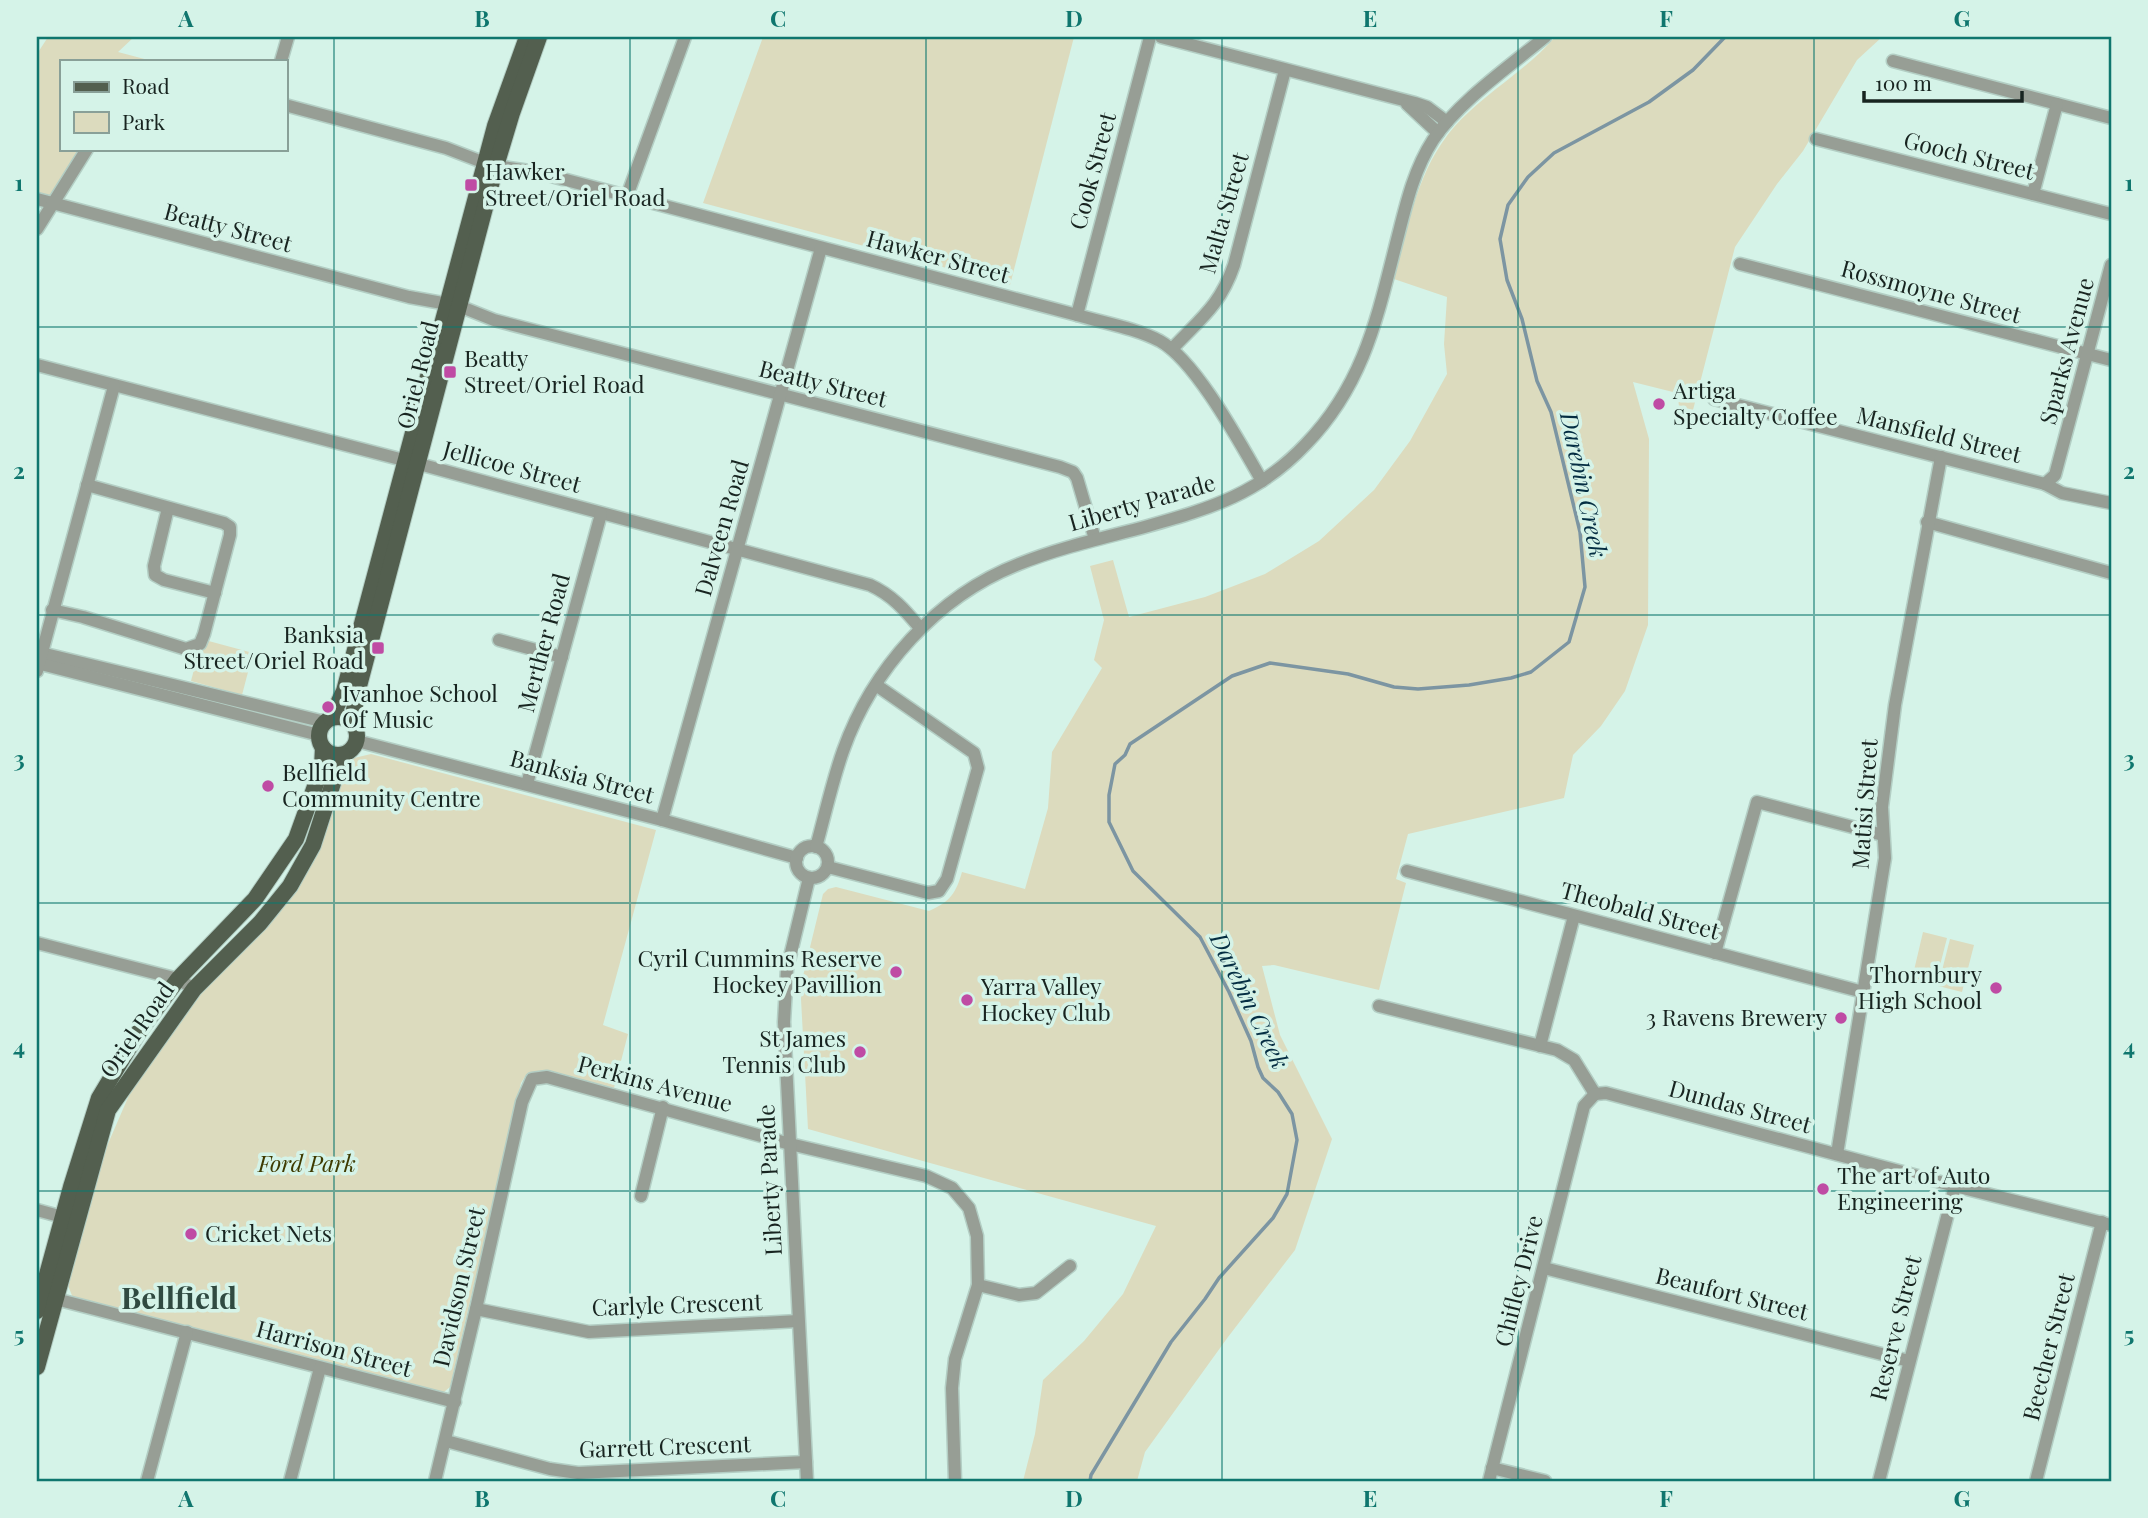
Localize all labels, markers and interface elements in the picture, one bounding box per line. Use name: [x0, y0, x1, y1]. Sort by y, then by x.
text: A: [177, 2, 194, 33]
text: B: [474, 2, 490, 33]
text: C: [770, 2, 786, 33]
text: D: [1065, 2, 1083, 33]
text: E: [1363, 2, 1377, 33]
text: F: [1659, 2, 1673, 33]
text: G: [1954, 2, 1971, 33]
legend: [60, 60, 287, 150]
scale bar: [1864, 60, 2022, 104]
text: 100 m: [1875, 68, 1932, 96]
text: Road: [122, 71, 170, 99]
text: Park: [122, 107, 166, 135]
street label: Cook Street: [1061, 108, 1122, 233]
street label: Gooch Street: [1901, 123, 2039, 186]
street label: Malta Street: [1190, 148, 1255, 277]
place label: Hawker Street/Oriel Road: [485, 155, 666, 212]
text: 1: [15, 166, 24, 197]
text: 1: [2125, 166, 2134, 197]
marker: Hawker Street/Oriel Road: [463, 177, 479, 193]
street label: Beatty Street: [161, 195, 297, 259]
street label: Hawker Street: [864, 222, 1014, 290]
street label: Rossmoyne Street: [1838, 252, 2026, 330]
street label: Sparks Avenue: [2031, 274, 2100, 427]
street label: Oriel Road: [388, 317, 445, 432]
place label: Beatty Street/Oriel Road: [464, 342, 645, 399]
street label: Beatty Street: [756, 352, 892, 414]
marker: Beatty Street/Oriel Road: [442, 364, 458, 380]
place label: Artiga Specialty Coffee: [1672, 374, 1838, 431]
marker: Artiga Specialty Coffee: [1651, 396, 1667, 412]
street label: Mansfield Street: [1854, 398, 2026, 469]
water label: Darebin Creek: [1554, 408, 1616, 560]
street label: Jellicoe Street: [439, 432, 586, 499]
text: 2: [13, 454, 25, 485]
text: 2: [2123, 454, 2135, 485]
street label: Dalveen Road: [686, 456, 755, 599]
street label: Liberty Parade: [1065, 466, 1219, 537]
street label: Merther Road: [509, 570, 576, 715]
place label: Banksia Street/Oriel Road: [183, 618, 365, 675]
marker: Banksia Street/Oriel Road: [370, 640, 386, 656]
place label: Ivanhoe School Of Music: [342, 677, 498, 734]
marker: Ivanhoe School Of Music: [320, 699, 336, 715]
street label: Matisi Street: [1843, 737, 1884, 870]
street label: Banksia Street: [507, 741, 659, 810]
text: 3: [13, 742, 25, 773]
text: 3: [2123, 742, 2135, 773]
place label: Bellfield Community Centre: [282, 756, 481, 813]
marker: Bellfield Community Centre: [260, 778, 276, 794]
street label: Theobald Street: [1557, 873, 1724, 946]
water label: Darebin Creek: [1204, 926, 1298, 1074]
place label: Cyril Cummins Reserve Hockey Pavillion: [637, 942, 882, 999]
place label: Thornbury High School: [1858, 958, 1982, 1015]
marker: Cyril Cummins Reserve Hockey Pavillion: [888, 964, 904, 980]
place label: Yarra Valley Hockey Club: [980, 970, 1111, 1027]
street label: Oriel Road: [91, 975, 180, 1083]
marker: Thornbury High School: [1988, 980, 2004, 996]
marker: Yarra Valley Hockey Club: [959, 992, 975, 1008]
place label: 3 Ravens Brewery: [1646, 1001, 1827, 1032]
marker: 3 Ravens Brewery: [1833, 1010, 1849, 1026]
place label: St James Tennis Club: [722, 1022, 846, 1079]
text: 4: [13, 1030, 25, 1061]
text: 4: [2123, 1030, 2135, 1061]
marker: St James Tennis Club: [852, 1044, 868, 1060]
street label: Perkins Avenue: [575, 1047, 736, 1118]
street label: Dundas Street: [1666, 1072, 1816, 1140]
street label: Liberty Parade: [749, 1104, 788, 1256]
park label: Ford Park: [257, 1147, 356, 1178]
place label: The art of Auto Engineering: [1837, 1159, 1990, 1216]
marker: The art of Auto Engineering: [1815, 1181, 1831, 1197]
street label: Davidson Street: [424, 1203, 491, 1370]
street label: Chifley Drive: [1486, 1212, 1549, 1350]
place label: Cricket Nets: [205, 1217, 332, 1248]
marker: Cricket Nets: [183, 1226, 199, 1242]
street label: Reserve Street: [1861, 1251, 1928, 1404]
street label: Beaufort Street: [1653, 1259, 1813, 1327]
street label: Beecher Street: [2014, 1269, 2081, 1424]
district label: Bellfield: [121, 1277, 237, 1317]
street label: Carlyle Crescent: [591, 1285, 764, 1322]
street label: Harrison Street: [253, 1312, 417, 1383]
text: 5: [14, 1318, 24, 1349]
text: 5: [2124, 1318, 2134, 1349]
street label: Garrett Crescent: [578, 1427, 752, 1464]
text: A: [177, 1482, 194, 1513]
text: B: [474, 1482, 490, 1513]
text: C: [770, 1482, 786, 1513]
text: D: [1065, 1482, 1083, 1513]
text: E: [1363, 1482, 1377, 1513]
text: F: [1659, 1482, 1673, 1513]
text: G: [1954, 1482, 1971, 1513]

